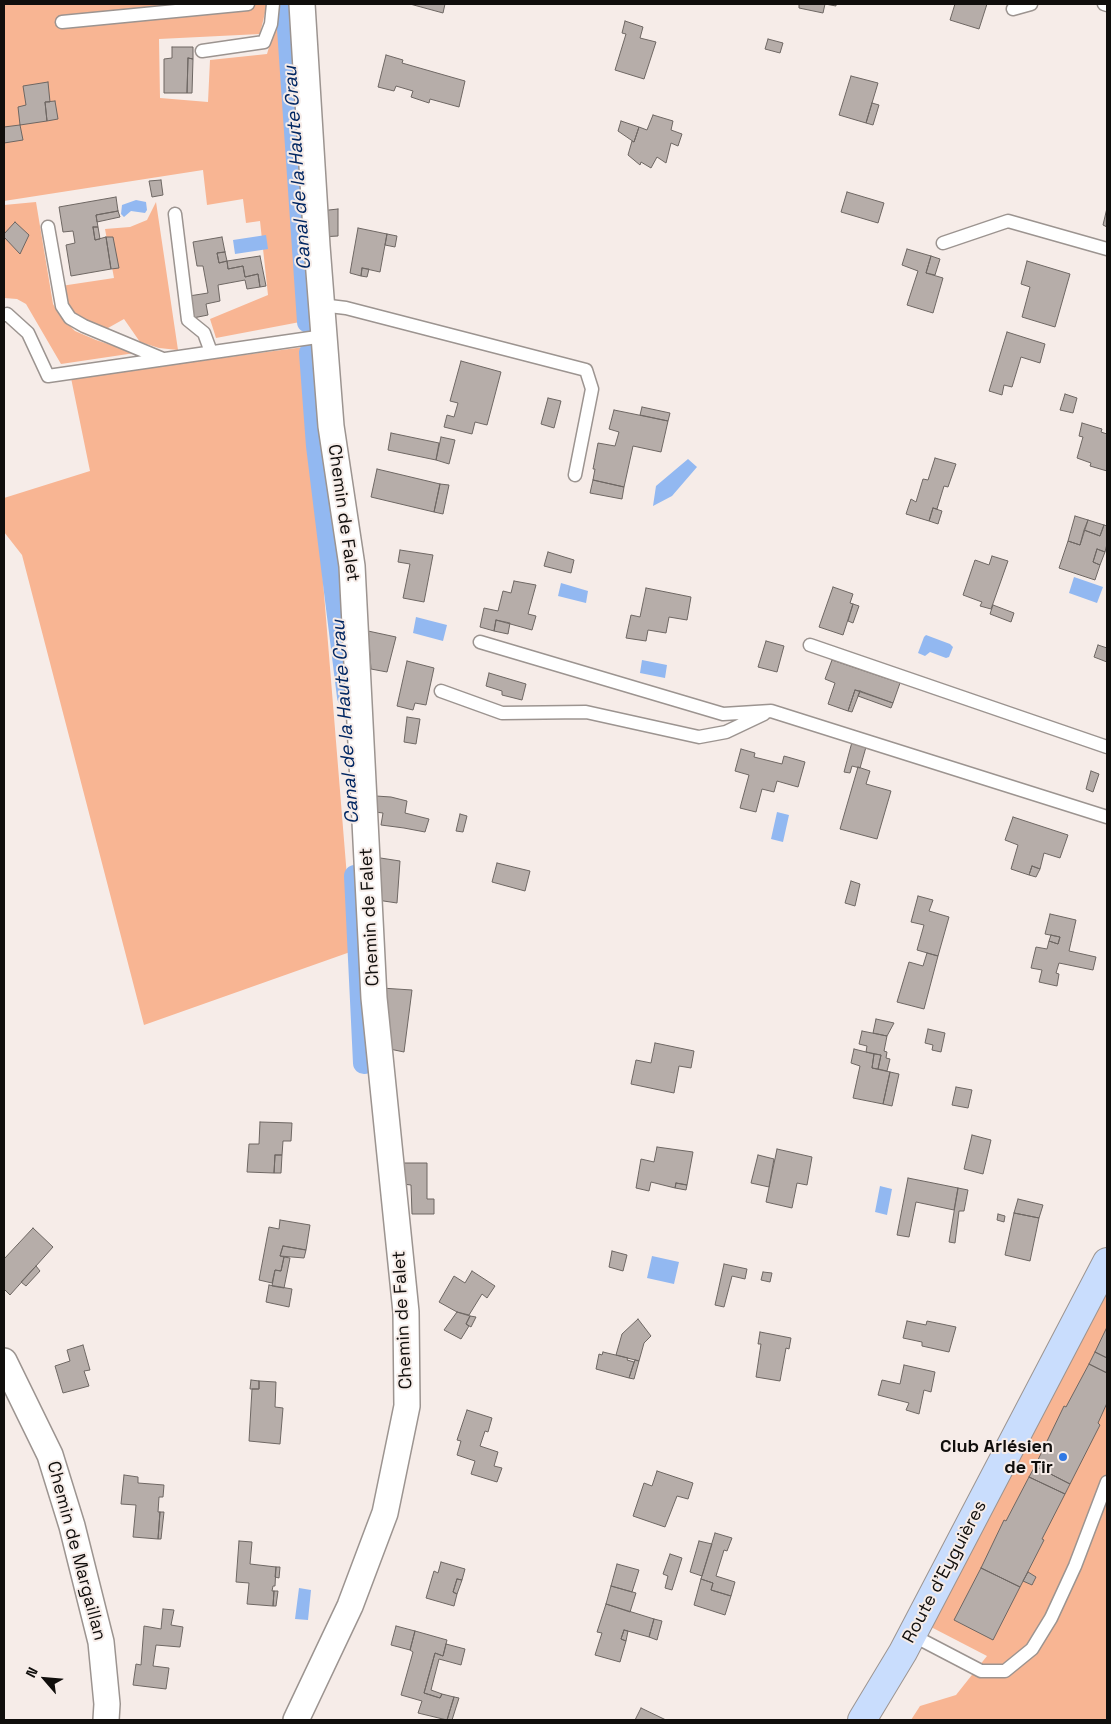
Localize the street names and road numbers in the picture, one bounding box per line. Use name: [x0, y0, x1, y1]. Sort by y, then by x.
street label: Chemin de Falet: [323, 443, 363, 583]
street label: Chemin de Falet: [356, 847, 384, 987]
street label: Chemin de Falet: [389, 1250, 417, 1390]
street label: Chemin de Margaillan: [42, 1459, 110, 1643]
street label: Route d'Eyguières: [898, 1497, 992, 1647]

